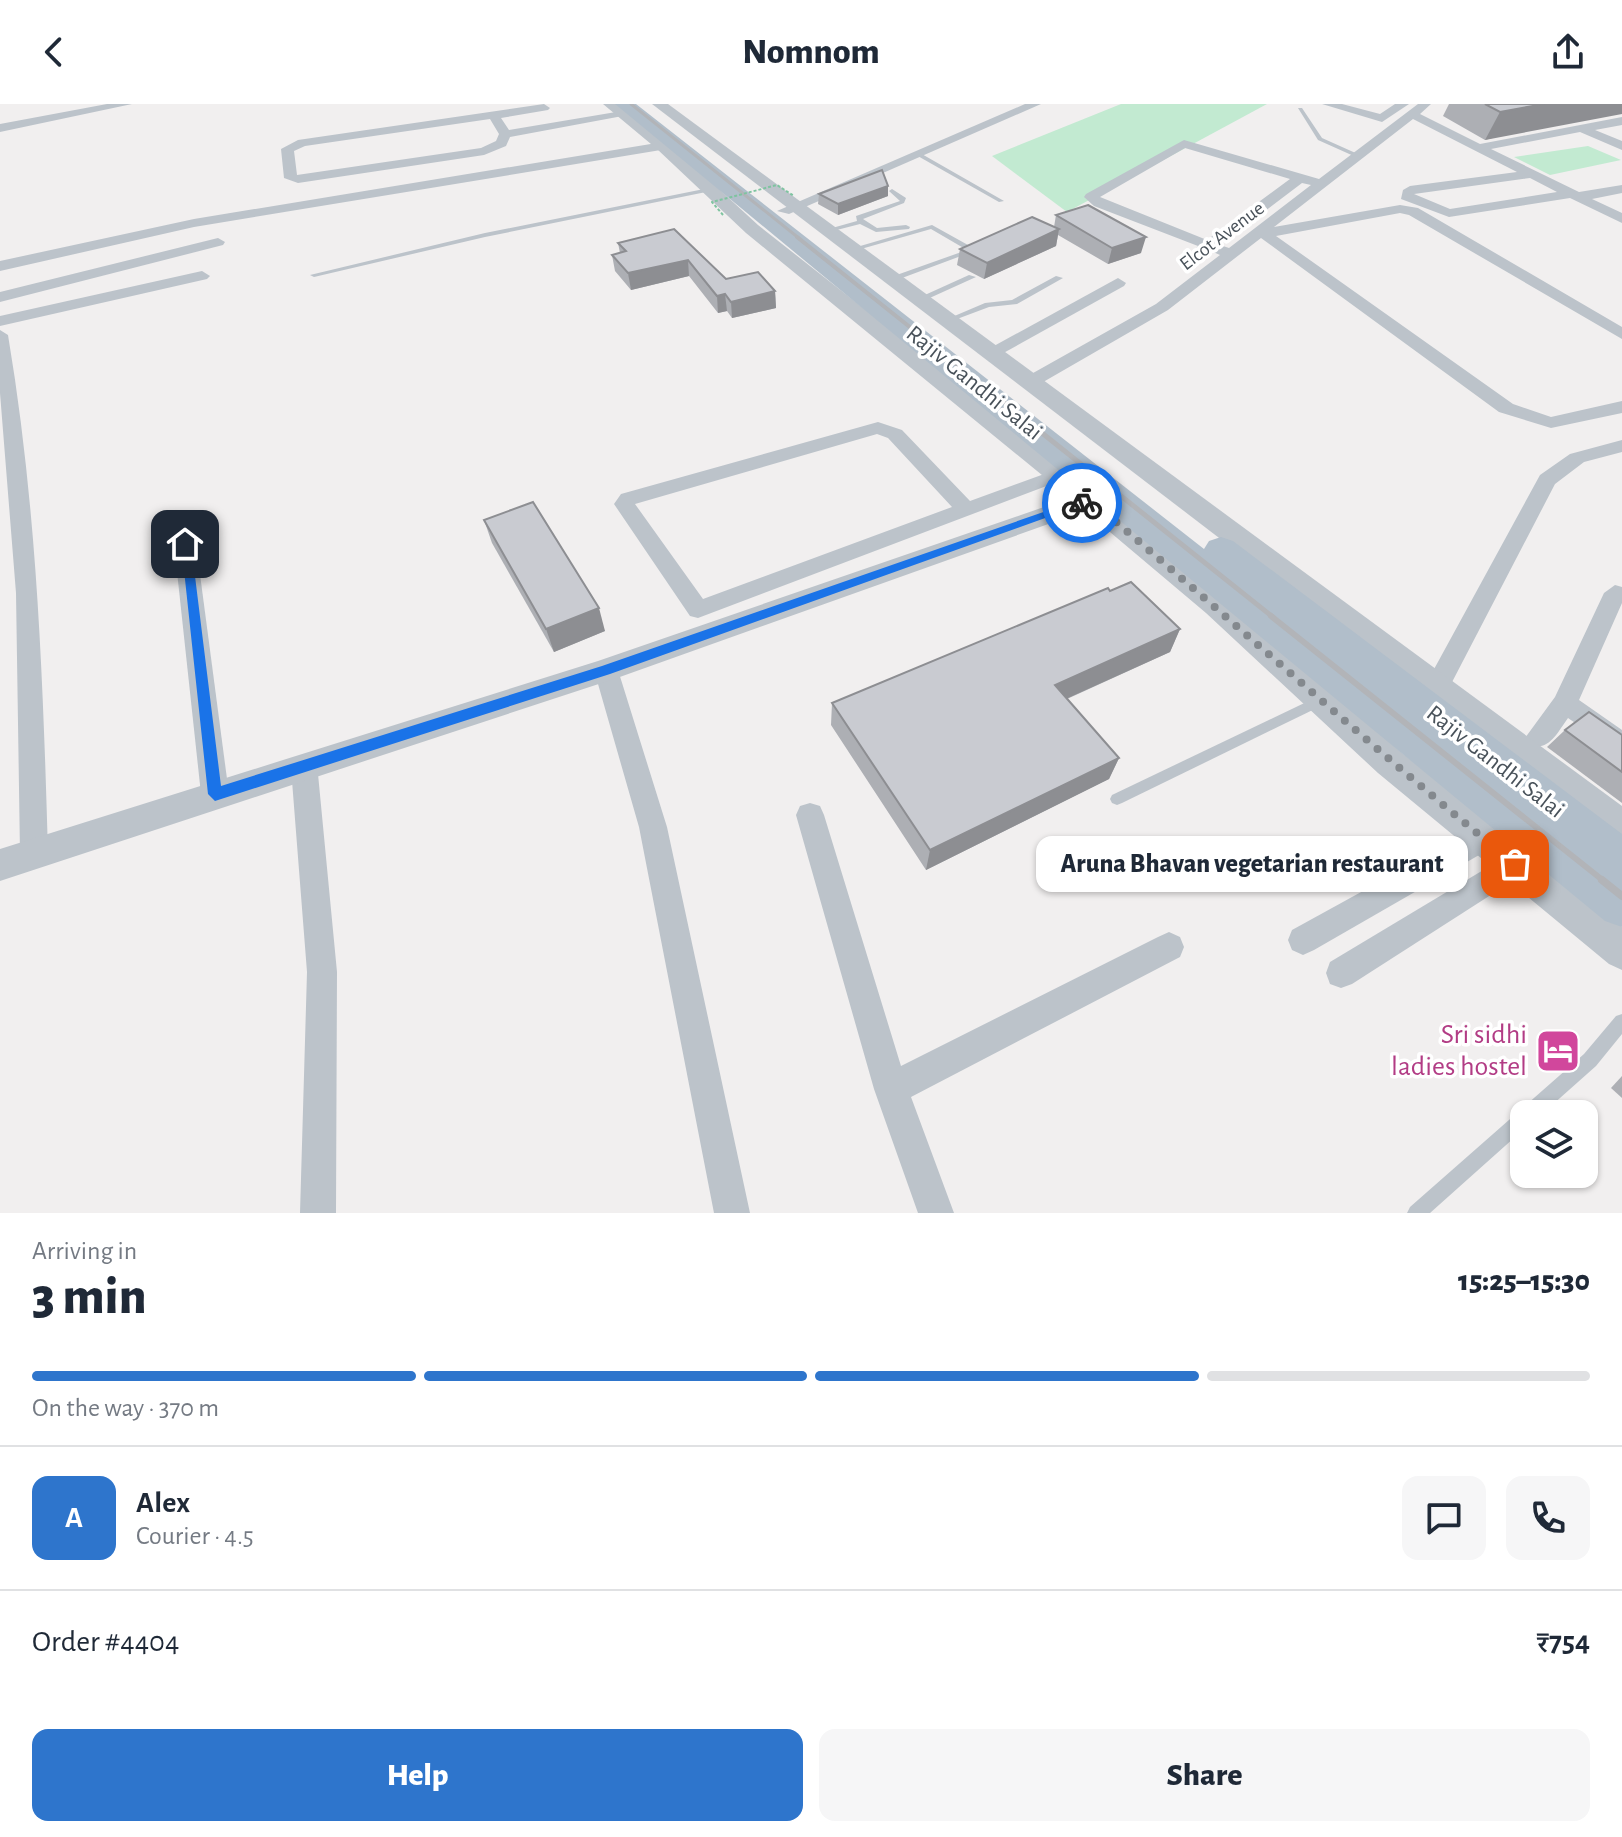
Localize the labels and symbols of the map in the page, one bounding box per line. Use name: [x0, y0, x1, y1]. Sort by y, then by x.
street label: Elcot Avenue: [1176, 198, 1268, 274]
street label: Rajiv Gandhi Salai: [902, 321, 1046, 445]
courier: [1042, 463, 1122, 543]
pin: [151, 510, 219, 578]
street label: Rajiv Gandhi Salai: [1422, 701, 1568, 823]
pin: [1481, 830, 1549, 898]
callout: Aruna Bhavan vegetarian restaurant: [1035, 836, 1467, 892]
place label: Sri sidhi ladies hostel: [1391, 1021, 1527, 1081]
hotel icon: Sri sidhi ladies hostel: [1534, 1027, 1582, 1075]

